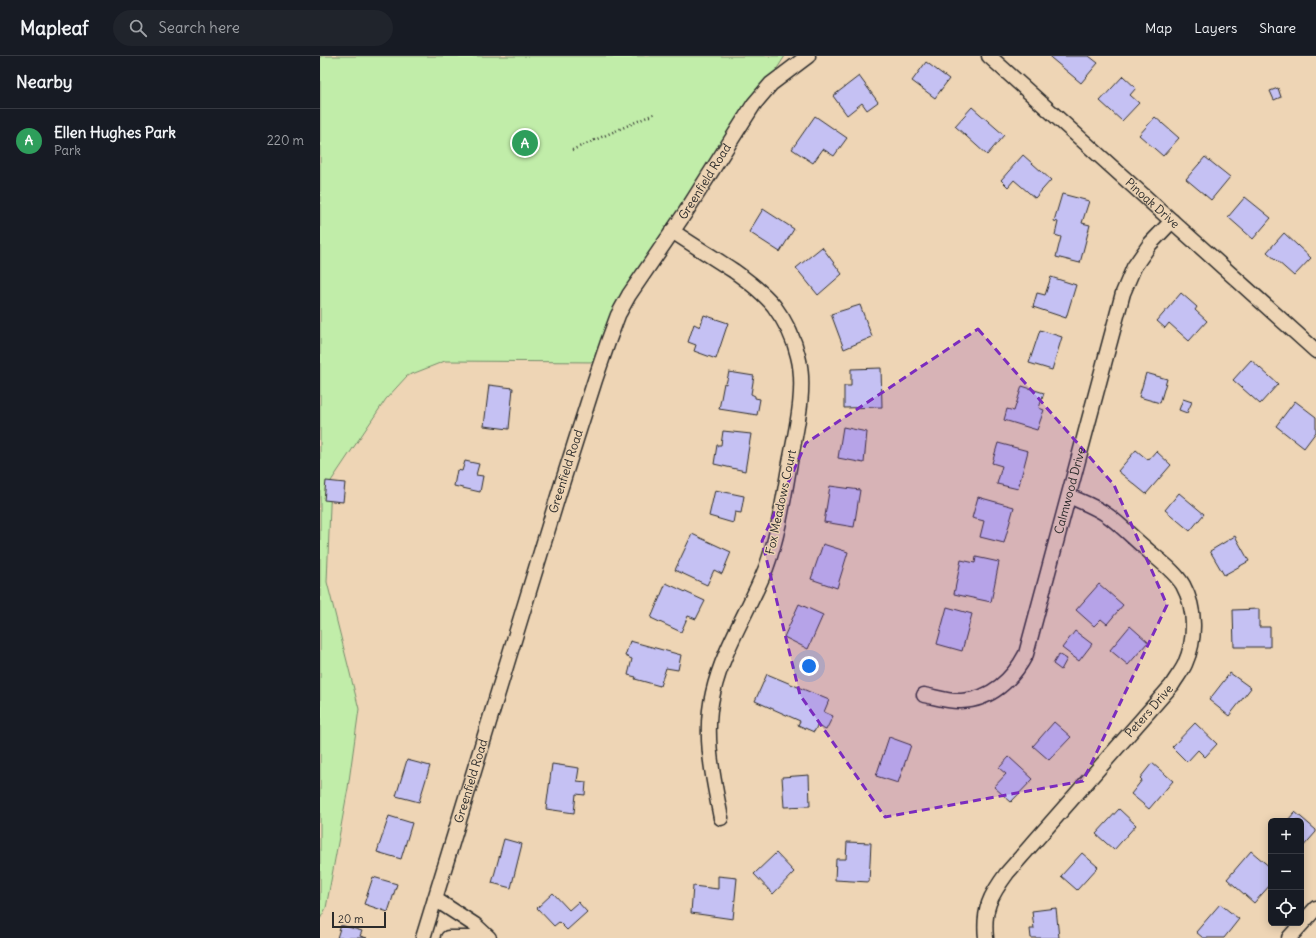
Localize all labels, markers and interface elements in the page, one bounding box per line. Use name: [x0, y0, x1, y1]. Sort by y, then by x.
search box: [113, 10, 393, 46]
text: Mapleaf: [20, 16, 89, 40]
icon: search: [127, 17, 149, 39]
text: Search here: [159, 18, 240, 37]
text: Map: [1145, 19, 1172, 37]
text: Layers: [1194, 19, 1237, 37]
text: Share: [1259, 19, 1296, 37]
text: Nearby: [16, 71, 72, 93]
text: Ellen Hughes Park: [54, 123, 176, 142]
pin: A: [512, 128, 538, 158]
text: A: [25, 132, 33, 149]
text: 220 m: [267, 132, 304, 149]
street label: Greenfield Road: [675, 141, 734, 222]
text: Park: [54, 142, 81, 159]
street label: Pinoak Drive: [1122, 175, 1183, 231]
street label: Greenfield Road: [545, 428, 586, 515]
street label: Calmwood Drive: [1051, 445, 1088, 535]
street label: Fox Meadows Court: [762, 448, 799, 556]
your location: [799, 656, 819, 676]
street label: Peters Drive: [1122, 681, 1176, 740]
street label: Greenfield Road: [451, 737, 490, 825]
map controls: [1268, 818, 1304, 926]
button: +: [1268, 818, 1304, 854]
button: −: [1268, 854, 1304, 890]
button: locate: [1268, 890, 1304, 926]
scale bar: [332, 910, 386, 929]
text: 20 m: [338, 912, 364, 926]

